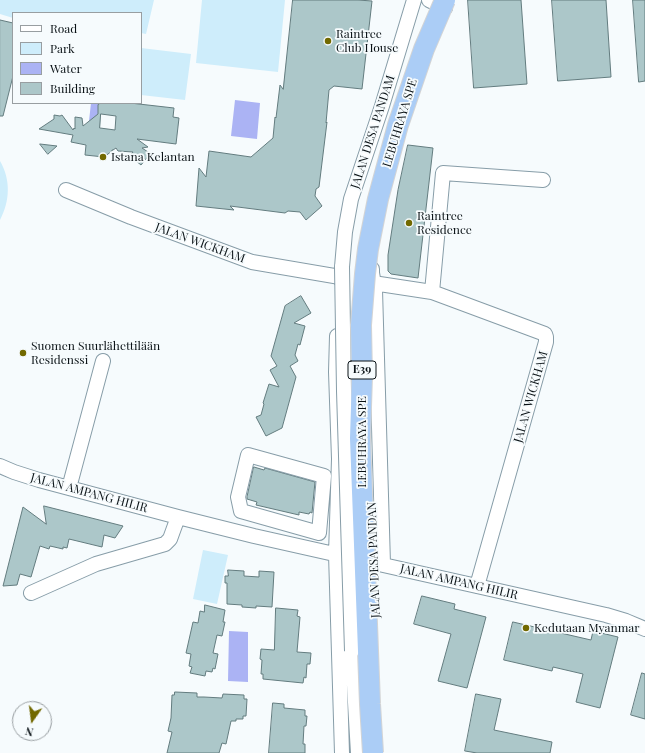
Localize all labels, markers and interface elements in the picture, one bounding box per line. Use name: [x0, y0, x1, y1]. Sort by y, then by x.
legend: [12, 12, 142, 104]
text: Road: [50, 20, 77, 36]
place label: Raintree Club House: [336, 27, 398, 55]
marker: Raintree Club House: [323, 36, 333, 46]
text: Park: [50, 40, 75, 56]
text: Water: [50, 60, 82, 76]
street label: JALAN DESA PANDAM: [348, 74, 398, 190]
street label: LEBUHRAYA SPE: [380, 77, 420, 169]
text: Building: [50, 80, 95, 96]
place label: Istana Kelantan: [111, 150, 195, 164]
marker: Istana Kelantan: [98, 152, 108, 162]
place label: Raintree Residence: [417, 209, 472, 237]
marker: Raintree Residence: [404, 218, 414, 228]
street label: JALAN WICKHAM: [153, 220, 247, 266]
place label: Suomen Suurlähettilään Residenssi: [31, 339, 160, 367]
marker: Suomen Suurlähettilään Residenssi: [18, 348, 28, 358]
street label: JALAN WICKHAM: [511, 349, 551, 445]
road number: E39: [348, 361, 376, 379]
street label: LEBUHRAYA SPE: [355, 396, 369, 488]
street label: JALAN AMPANG HILIR: [29, 470, 149, 516]
street label: JALAN DESA PANDAN: [365, 502, 383, 618]
street label: JALAN AMPANG HILIR: [399, 561, 519, 603]
place label: Kedutaan Myanmar: [534, 621, 640, 635]
marker: Kedutaan Myanmar: [521, 623, 531, 633]
north arrow: [12, 701, 52, 741]
text: N: [24, 724, 35, 740]

